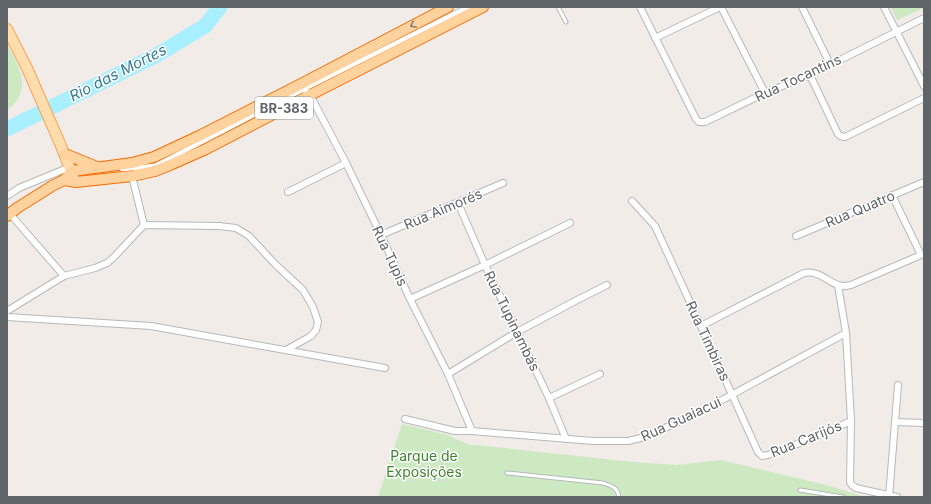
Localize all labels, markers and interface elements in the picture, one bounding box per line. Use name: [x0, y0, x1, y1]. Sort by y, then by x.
one-way arrow: [410, 20, 418, 28]
water label: Rio das Mortes: [66, 40, 170, 105]
street label: Rua Tocantins: [752, 50, 844, 105]
road number: BR-383: [255, 97, 313, 119]
street label: Rua Aimorés: [401, 184, 485, 233]
street label: Rua Quatro: [822, 186, 897, 231]
street label: Rua Tupis: [369, 223, 412, 289]
street label: Rua Tupinambás: [481, 268, 544, 374]
street label: Rua Timbiras: [683, 298, 734, 383]
street label: Rua Guaiacui: [638, 393, 724, 445]
street label: Rua Carijós: [768, 417, 844, 461]
park label: Parque de Exposições: [386, 447, 462, 480]

